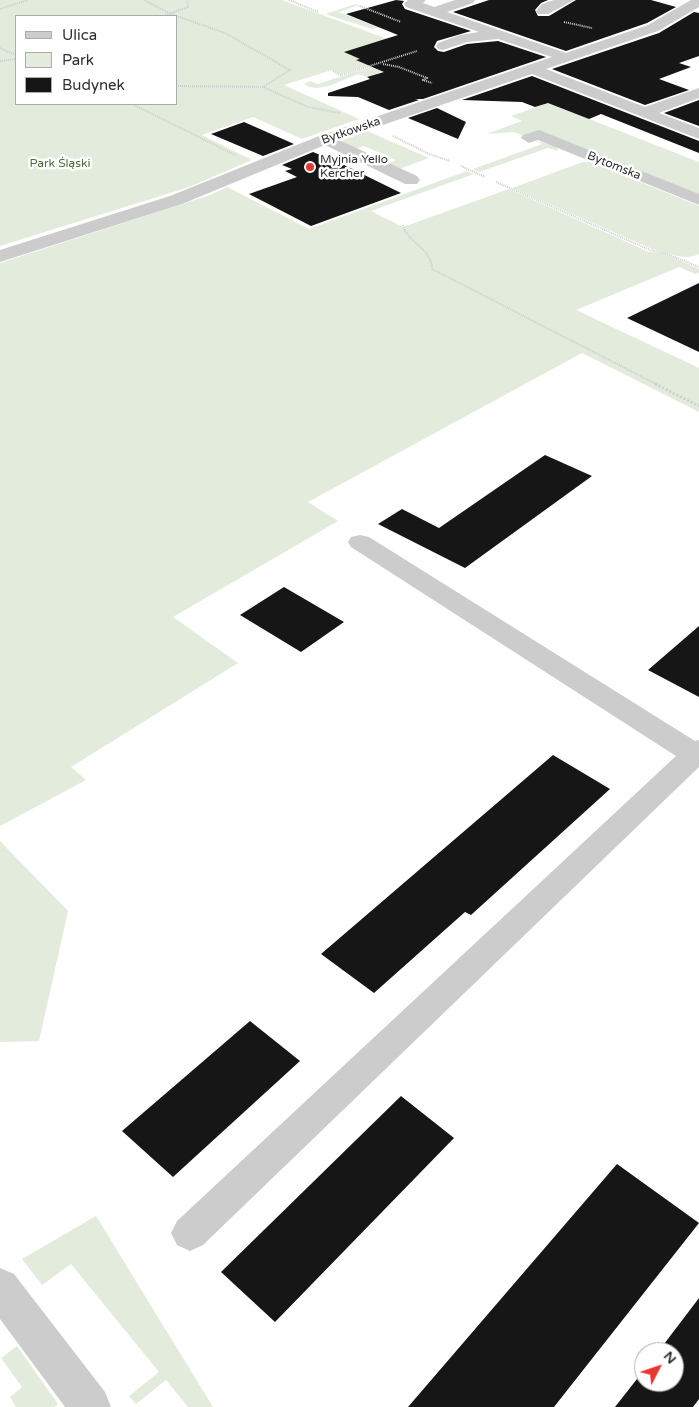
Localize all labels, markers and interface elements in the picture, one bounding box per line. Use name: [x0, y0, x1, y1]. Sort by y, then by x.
legend: [15, 15, 178, 105]
text: Ulica: [62, 26, 97, 44]
text: Park: [62, 51, 94, 69]
text: Budynek: [62, 76, 125, 94]
street label: Bytkowska: [320, 114, 382, 148]
street label: Bytomska: [585, 149, 643, 183]
place label: Myjnia Yello Kercher: [320, 153, 388, 181]
park label: Park Śląski: [30, 157, 90, 171]
marker: Myjnia Yello Kercher: [304, 161, 316, 173]
north arrow: [634, 1342, 684, 1392]
text: N: [660, 1348, 680, 1367]

